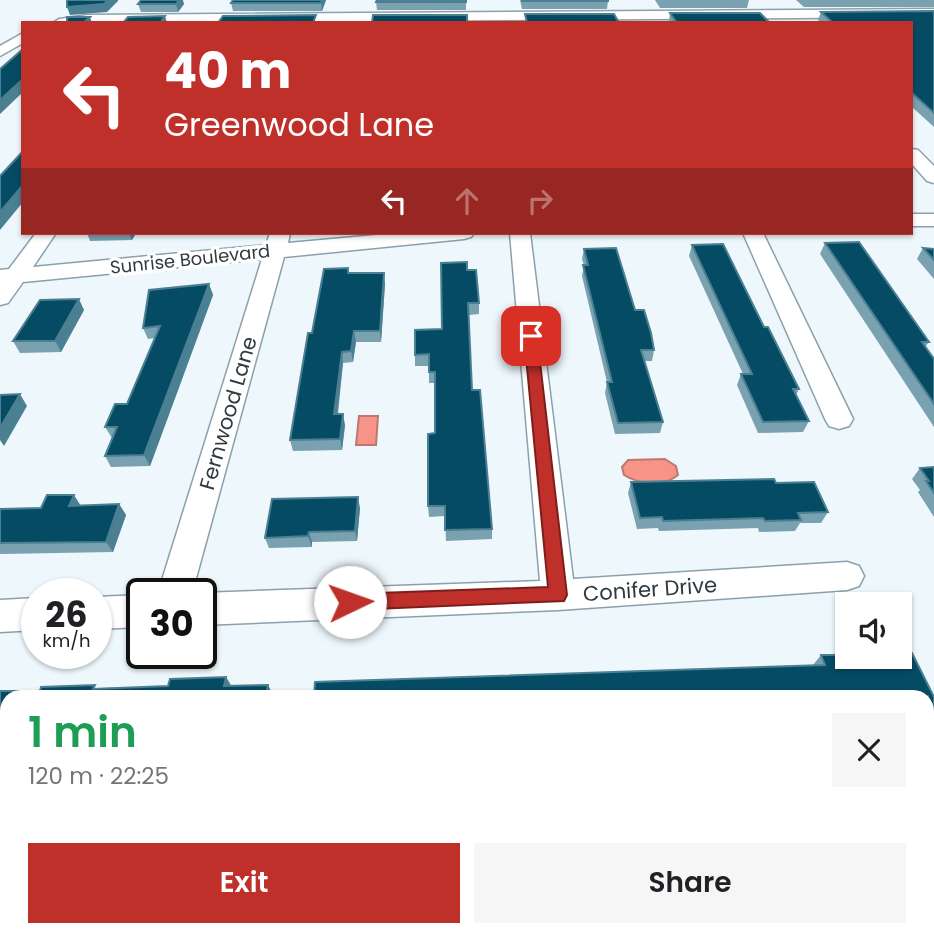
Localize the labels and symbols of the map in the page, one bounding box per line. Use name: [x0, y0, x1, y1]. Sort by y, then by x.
street label: Sunrise Boulevard: [109, 238, 271, 280]
pin: [501, 306, 561, 366]
street label: Fernwood Lane: [192, 333, 264, 493]
position arrow: [313, 565, 387, 639]
street label: Conifer Drive: [582, 570, 718, 608]
speed limit sign: 30: [126, 578, 217, 669]

